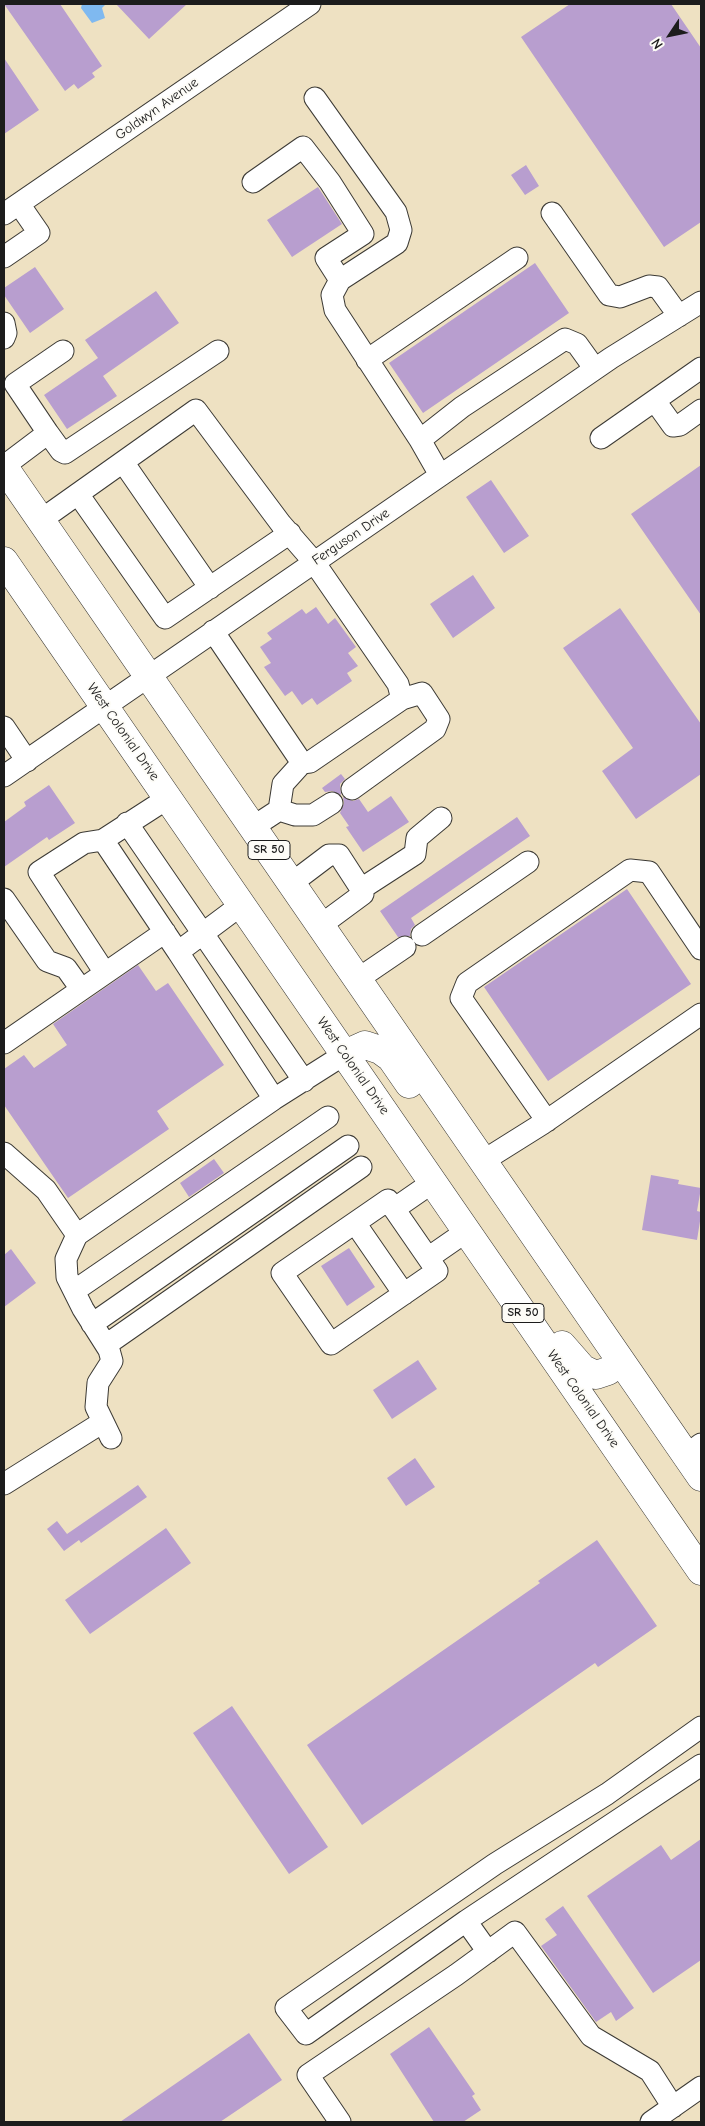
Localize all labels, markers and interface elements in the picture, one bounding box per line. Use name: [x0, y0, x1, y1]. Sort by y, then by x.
north arrow: [645, 10, 695, 60]
text: N: [648, 35, 667, 52]
street label: Goldwyn Avenue: [112, 74, 202, 144]
street label: Ferguson Drive: [309, 505, 393, 569]
street label: West Colonial Drive: [83, 680, 163, 784]
road number: SR 50: [248, 840, 290, 860]
street label: West Colonial Drive: [313, 1014, 393, 1118]
road number: SR 50: [502, 1304, 544, 1322]
street label: West Colonial Drive: [543, 1347, 623, 1451]

